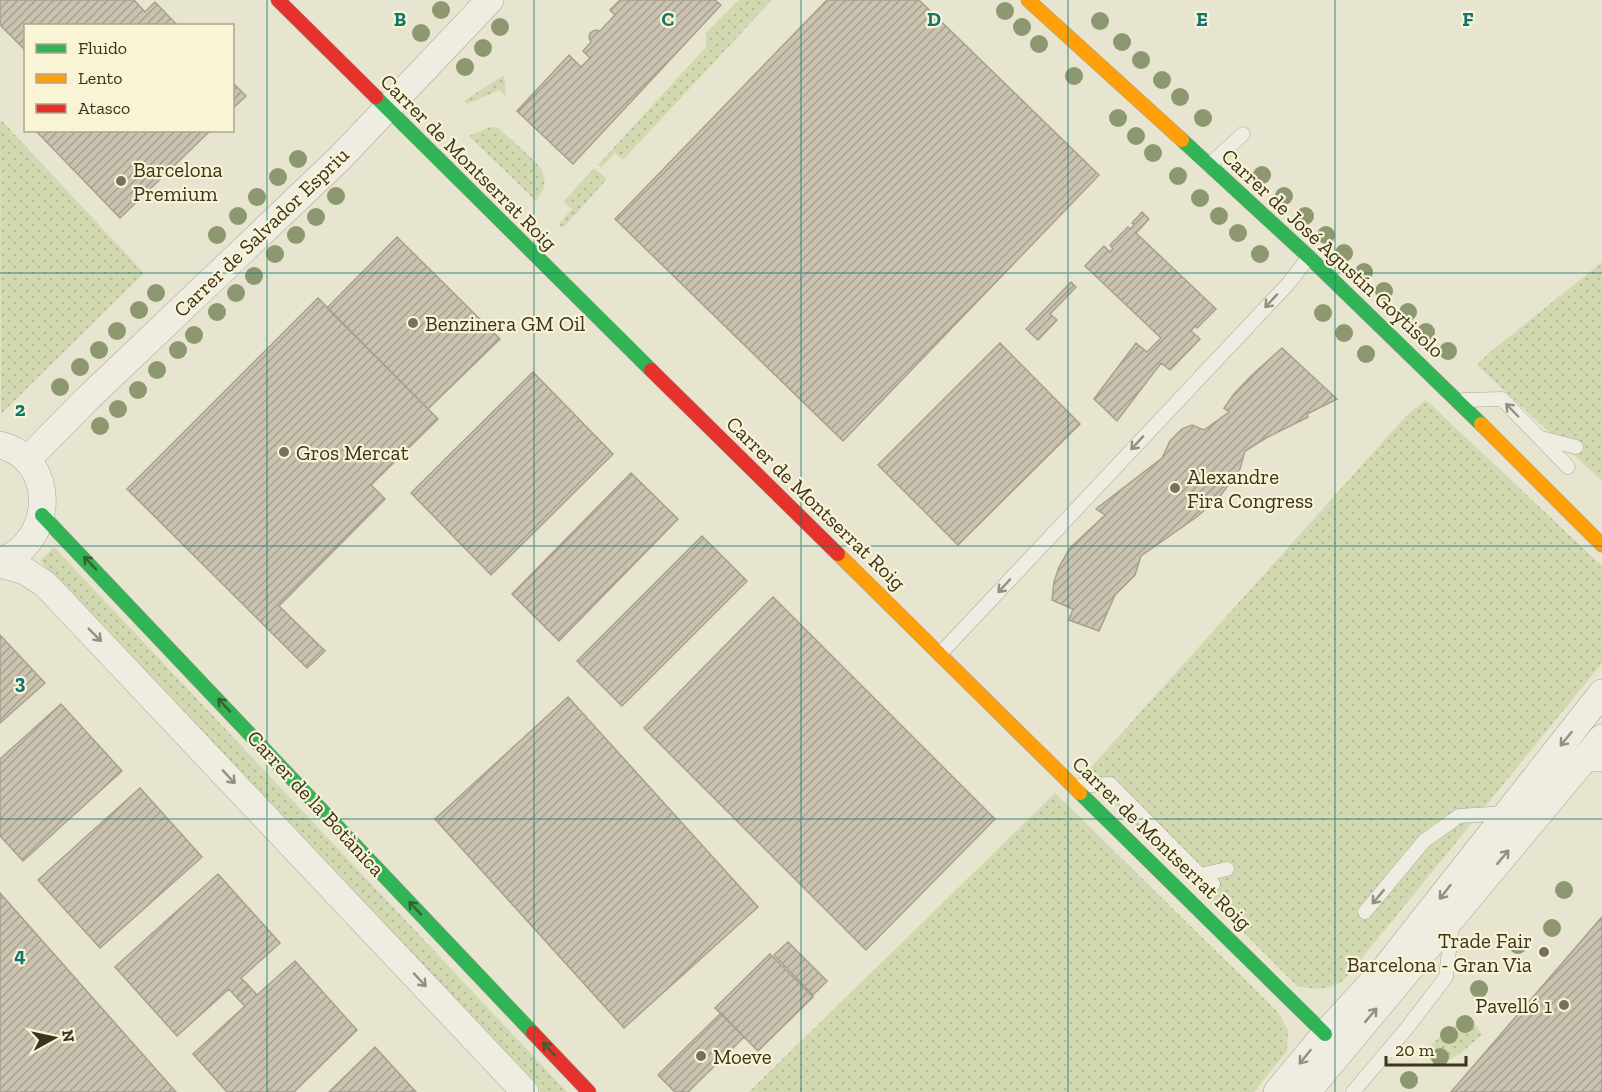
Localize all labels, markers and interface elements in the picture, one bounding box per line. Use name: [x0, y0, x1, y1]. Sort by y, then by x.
text: B: [394, 7, 406, 31]
text: C: [662, 7, 675, 31]
text: D: [927, 7, 941, 31]
text: E: [1196, 7, 1208, 31]
text: F: [1462, 7, 1474, 31]
legend: [24, 24, 234, 132]
text: Fluido: [78, 37, 127, 59]
text: Lento: [78, 67, 123, 89]
street label: Carrer de Montserrat Roig: [375, 68, 563, 256]
text: Atasco: [78, 97, 130, 119]
street label: Carrer de Salvador Espriu: [168, 142, 354, 322]
street label: Carrer de José Agustín Goytisolo: [1217, 143, 1449, 363]
place label: Barcelona Premium: [133, 157, 223, 206]
marker: Barcelona Premium: [114, 174, 128, 188]
one-way arrow: [1264, 294, 1278, 309]
place label: Benzinera GM Oil: [425, 311, 586, 336]
marker: Benzinera GM Oil: [406, 316, 420, 330]
text: 2: [15, 397, 26, 421]
one-way arrow: [1505, 402, 1520, 417]
street label: Carrer de Montserrat Roig: [721, 411, 911, 596]
one-way arrow: [1130, 436, 1145, 451]
place label: Gros Mercat: [296, 440, 409, 465]
marker: Gros Mercat: [277, 445, 291, 459]
place label: Alexandre Fira Congress: [1187, 464, 1313, 513]
marker: Alexandre Fira Congress: [1168, 481, 1182, 495]
one-way arrow: [83, 556, 97, 571]
one-way arrow: [997, 578, 1011, 593]
one-way arrow: [87, 628, 102, 643]
text: 3: [15, 670, 26, 694]
one-way arrow: [216, 697, 231, 712]
street label: Carrer de la Botànica: [242, 725, 390, 881]
one-way arrow: [1559, 731, 1572, 747]
street label: Carrer de Montserrat Roig: [1067, 751, 1257, 936]
one-way arrow: [222, 769, 236, 784]
one-way arrow: [1496, 850, 1510, 865]
one-way arrow: [1438, 884, 1451, 900]
one-way arrow: [1371, 889, 1384, 905]
one-way arrow: [408, 900, 422, 915]
place label: Trade Fair Barcelona - Gran Via: [1347, 928, 1532, 977]
text: 4: [14, 943, 26, 967]
marker: Trade Fair Barcelona - Gran Via: [1537, 945, 1551, 959]
one-way arrow: [413, 972, 427, 987]
place label: Pavelló 1: [1475, 993, 1552, 1018]
marker: Pavelló 1: [1557, 998, 1571, 1012]
north arrow: [24, 1008, 84, 1068]
one-way arrow: [1364, 1008, 1378, 1023]
text: N: [58, 1029, 79, 1043]
scale bar: [1386, 1029, 1466, 1067]
text: 20 m: [1395, 1039, 1435, 1061]
one-way arrow: [542, 1042, 556, 1057]
place label: Moeve: [713, 1044, 772, 1069]
marker: Moeve: [694, 1049, 708, 1063]
one-way arrow: [1299, 1049, 1312, 1065]

